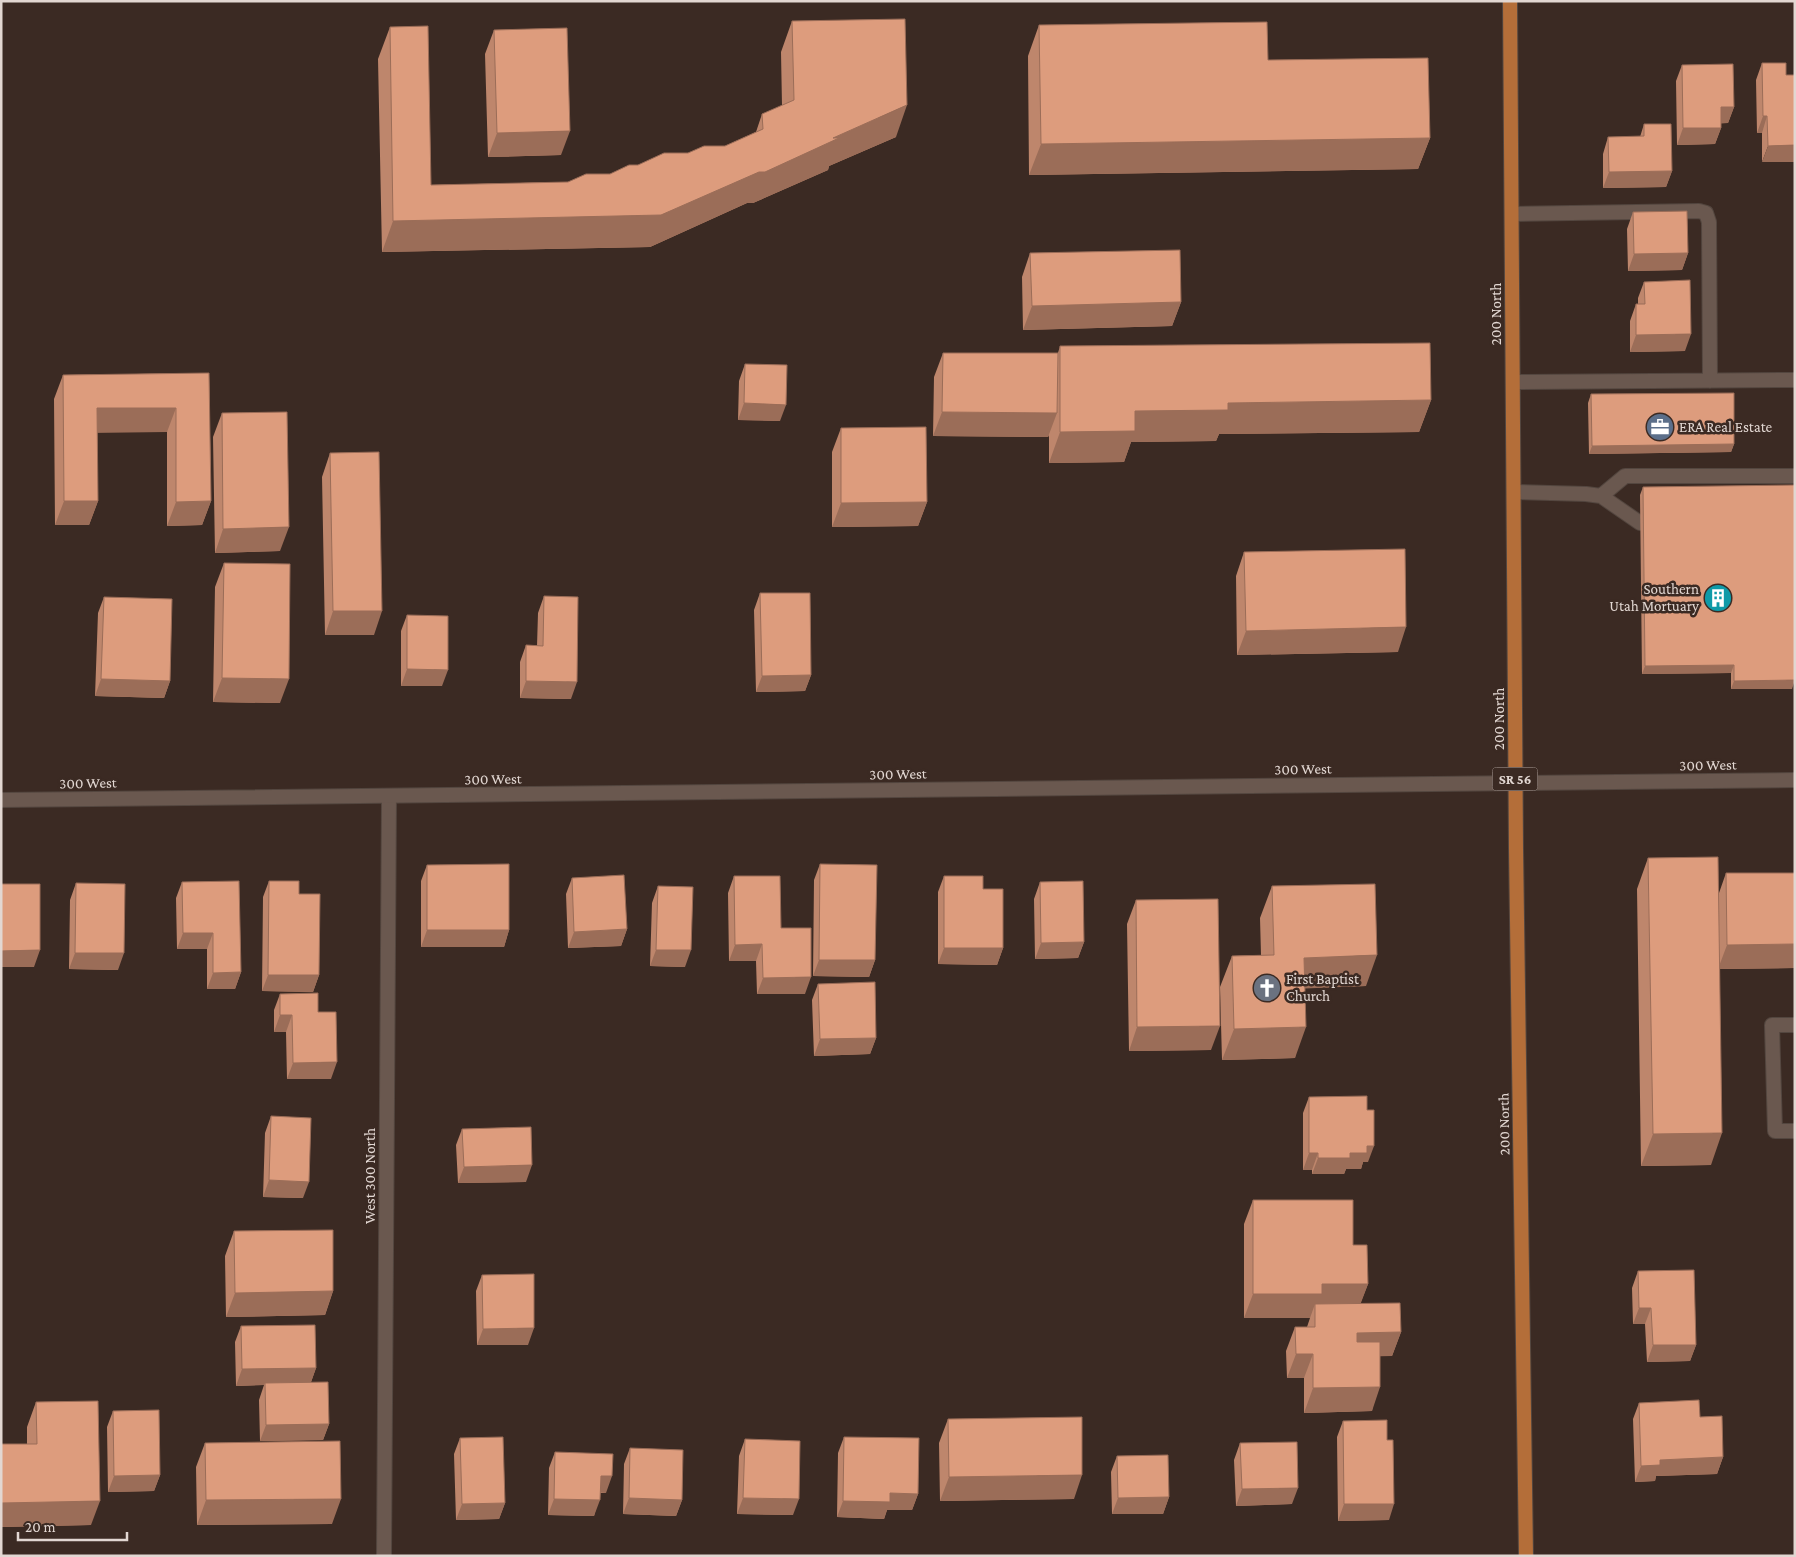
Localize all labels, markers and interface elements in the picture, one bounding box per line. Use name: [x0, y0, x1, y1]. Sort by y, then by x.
street label: 200 North: [1488, 283, 1504, 345]
office icon: ERA Real Estate: [1645, 412, 1675, 442]
place label: ERA Real Estate: [1679, 419, 1773, 435]
place label: Southern Utah Mortuary: [1609, 581, 1699, 615]
building icon: Southern Utah Mortuary: [1703, 583, 1733, 613]
street label: 200 North: [1491, 688, 1507, 750]
street label: 300 West: [1679, 756, 1738, 774]
street label: 300 West: [1274, 760, 1333, 778]
street label: 300 West: [869, 765, 928, 783]
road number: SR 56: [1492, 768, 1538, 791]
street label: 300 West: [464, 770, 523, 788]
street label: 300 West: [59, 774, 118, 792]
place label: First Baptist Church: [1286, 971, 1360, 1004]
church icon: First Baptist Church: [1252, 973, 1282, 1003]
street label: 200 North: [1495, 1093, 1513, 1155]
street label: West 300 North: [362, 1128, 378, 1224]
scale bar: [18, 1510, 126, 1542]
text: 20 m: [25, 1519, 56, 1535]

